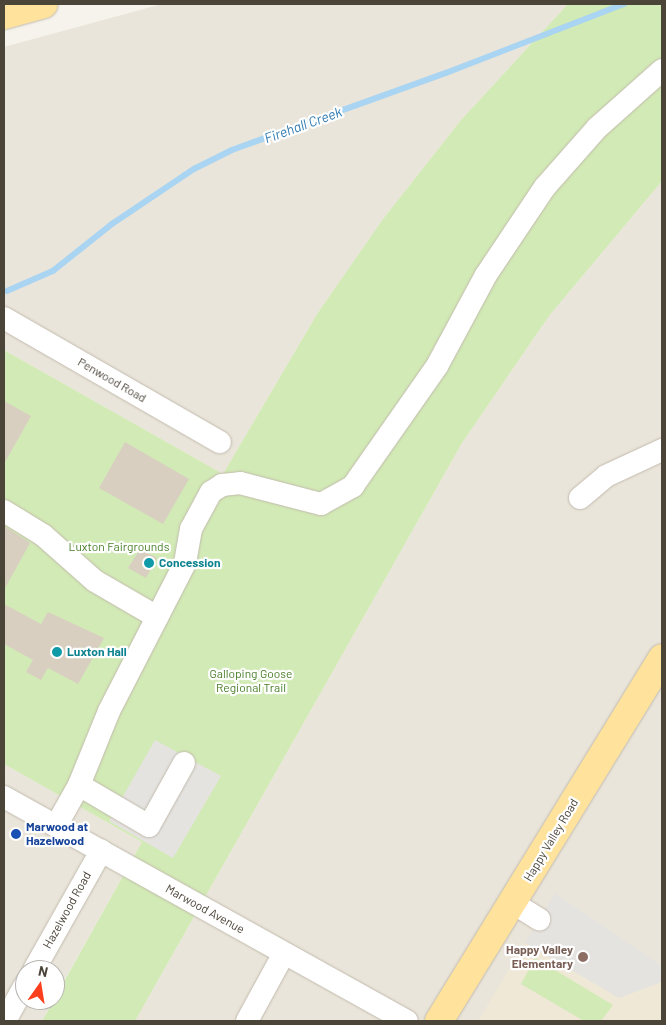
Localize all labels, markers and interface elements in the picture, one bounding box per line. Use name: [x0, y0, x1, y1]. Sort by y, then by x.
water label: Firehall Creek: [262, 103, 344, 147]
street label: Penwood Road: [75, 355, 149, 405]
park label: Luxton Fairgrounds: [69, 540, 169, 554]
place label: Concession: [159, 556, 221, 570]
marker: Concession: [143, 557, 155, 569]
place label: Luxton Hall: [67, 645, 127, 659]
marker: Luxton Hall: [51, 646, 63, 658]
park label: Galloping Goose Regional Trail: [209, 667, 293, 695]
street label: Happy Valley Road: [521, 796, 581, 884]
place label: Marwood at Hazelwood: [26, 820, 88, 848]
marker: Marwood at Hazelwood: [10, 828, 22, 840]
street label: Hazelwood Road: [40, 869, 94, 951]
street label: Marwood Avenue: [163, 881, 247, 937]
place label: Happy Valley Elementary: [506, 943, 573, 971]
marker: Happy Valley Elementary: [577, 951, 589, 963]
north arrow: [15, 960, 65, 1010]
text: N: [37, 962, 50, 980]

